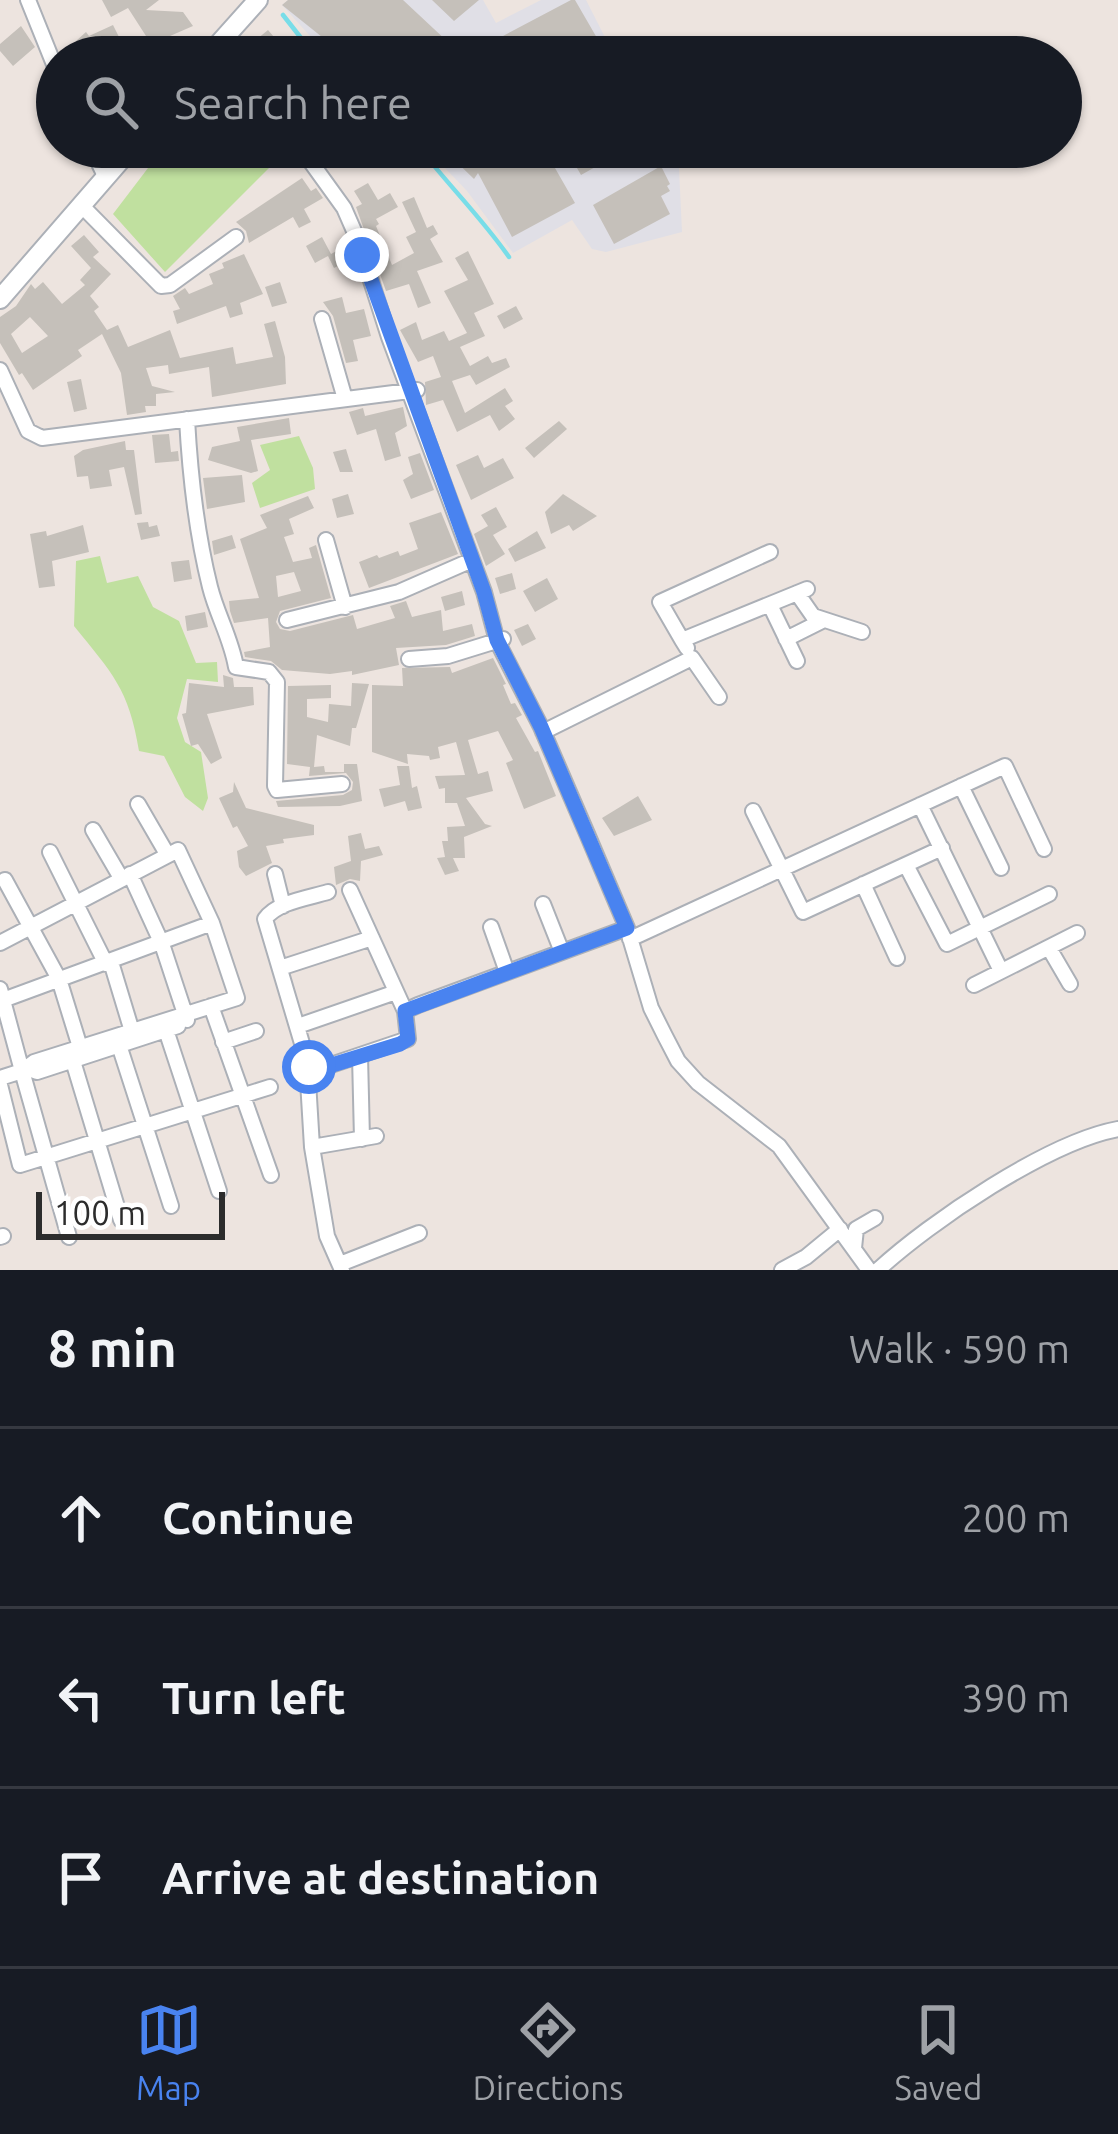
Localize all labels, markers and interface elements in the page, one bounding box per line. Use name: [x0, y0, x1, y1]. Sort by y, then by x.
search box: [36, 36, 1082, 168]
icon: search: [78, 69, 144, 135]
text: Search here: [174, 77, 412, 128]
route end: [335, 228, 389, 282]
route start: [282, 1040, 336, 1094]
scale bar: [36, 1186, 225, 1239]
text: 100 m: [54, 1194, 146, 1231]
text: 8 min: [48, 1319, 177, 1377]
text: Walk · 590 m: [849, 1327, 1070, 1370]
icon: ahead: [48, 1485, 114, 1551]
text: Continue: [162, 1492, 354, 1543]
text: 200 m: [961, 1496, 1070, 1539]
icon: left: [48, 1665, 114, 1731]
text: Turn left: [162, 1672, 346, 1723]
text: 390 m: [961, 1676, 1070, 1719]
icon: arrive: [48, 1845, 114, 1911]
text: Arrive at destination: [162, 1852, 599, 1903]
tab: Map: [136, 1997, 202, 2106]
tab: Directions: [473, 1997, 623, 2106]
tab: Saved: [895, 1997, 982, 2106]

